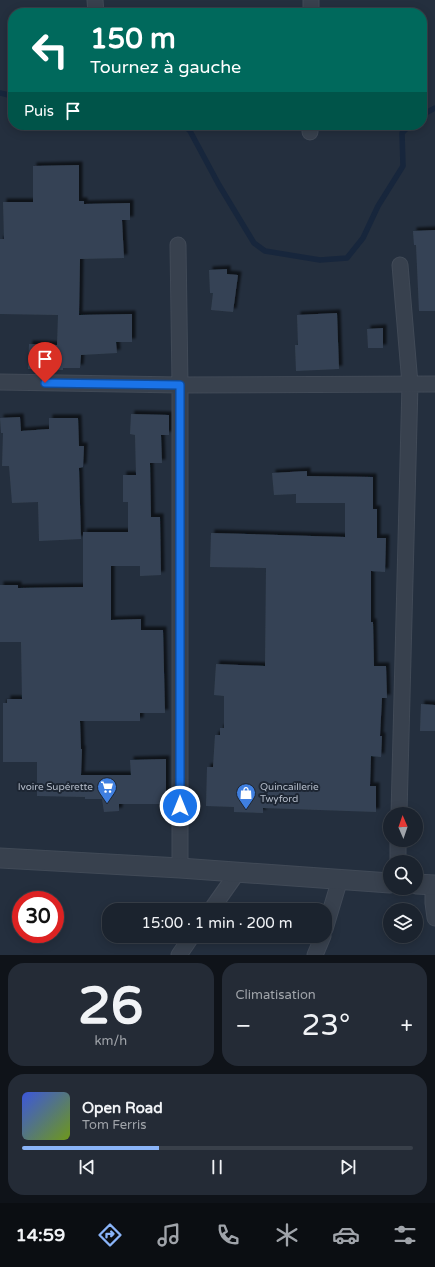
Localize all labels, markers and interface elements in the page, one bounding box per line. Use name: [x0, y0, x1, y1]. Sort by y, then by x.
text: 150 m: [90, 22, 176, 56]
icon: left: [24, 24, 76, 76]
text: Tournez à gauche: [90, 56, 241, 78]
icon: arrive: [62, 100, 84, 122]
text: Puis: [24, 102, 54, 120]
pin: [28, 342, 62, 383]
icon: arrive: [34, 348, 56, 370]
supermarket icon: Ivoire Supérette: [96, 776, 118, 804]
place label: Ivoire Supérette: [18, 781, 93, 793]
place label: Quincaillerie Twyford: [260, 781, 319, 805]
shop icon: Quincaillerie Twyford: [235, 782, 257, 810]
position arrow: [159, 785, 201, 827]
north arrow: [383, 807, 423, 847]
map controls: [383, 807, 423, 943]
button: search: [383, 855, 423, 895]
speed limit sign: 30: [12, 891, 64, 943]
button: layers: [383, 903, 423, 943]
text: 15:00 · 1 min · 200 m: [142, 914, 292, 932]
text: 26: [78, 975, 143, 1038]
text: Climatisation: [236, 987, 316, 1003]
text: 23°: [301, 1007, 350, 1044]
text: −: [236, 1013, 251, 1039]
text: +: [401, 1013, 413, 1039]
text: km/h: [94, 1033, 127, 1049]
text: Open Road: [82, 1099, 163, 1117]
text: Tom Ferris: [82, 1117, 146, 1133]
icon: previous: [76, 1156, 98, 1178]
icon: pause: [206, 1156, 228, 1178]
icon: next: [337, 1156, 359, 1178]
icon: directions: [96, 1221, 124, 1249]
icon: music: [155, 1221, 183, 1249]
icon: phone: [214, 1221, 242, 1249]
icon: climate: [273, 1221, 301, 1249]
icon: car: [332, 1221, 360, 1249]
icon: filters: [391, 1221, 419, 1249]
text: 14:59: [16, 1224, 65, 1246]

